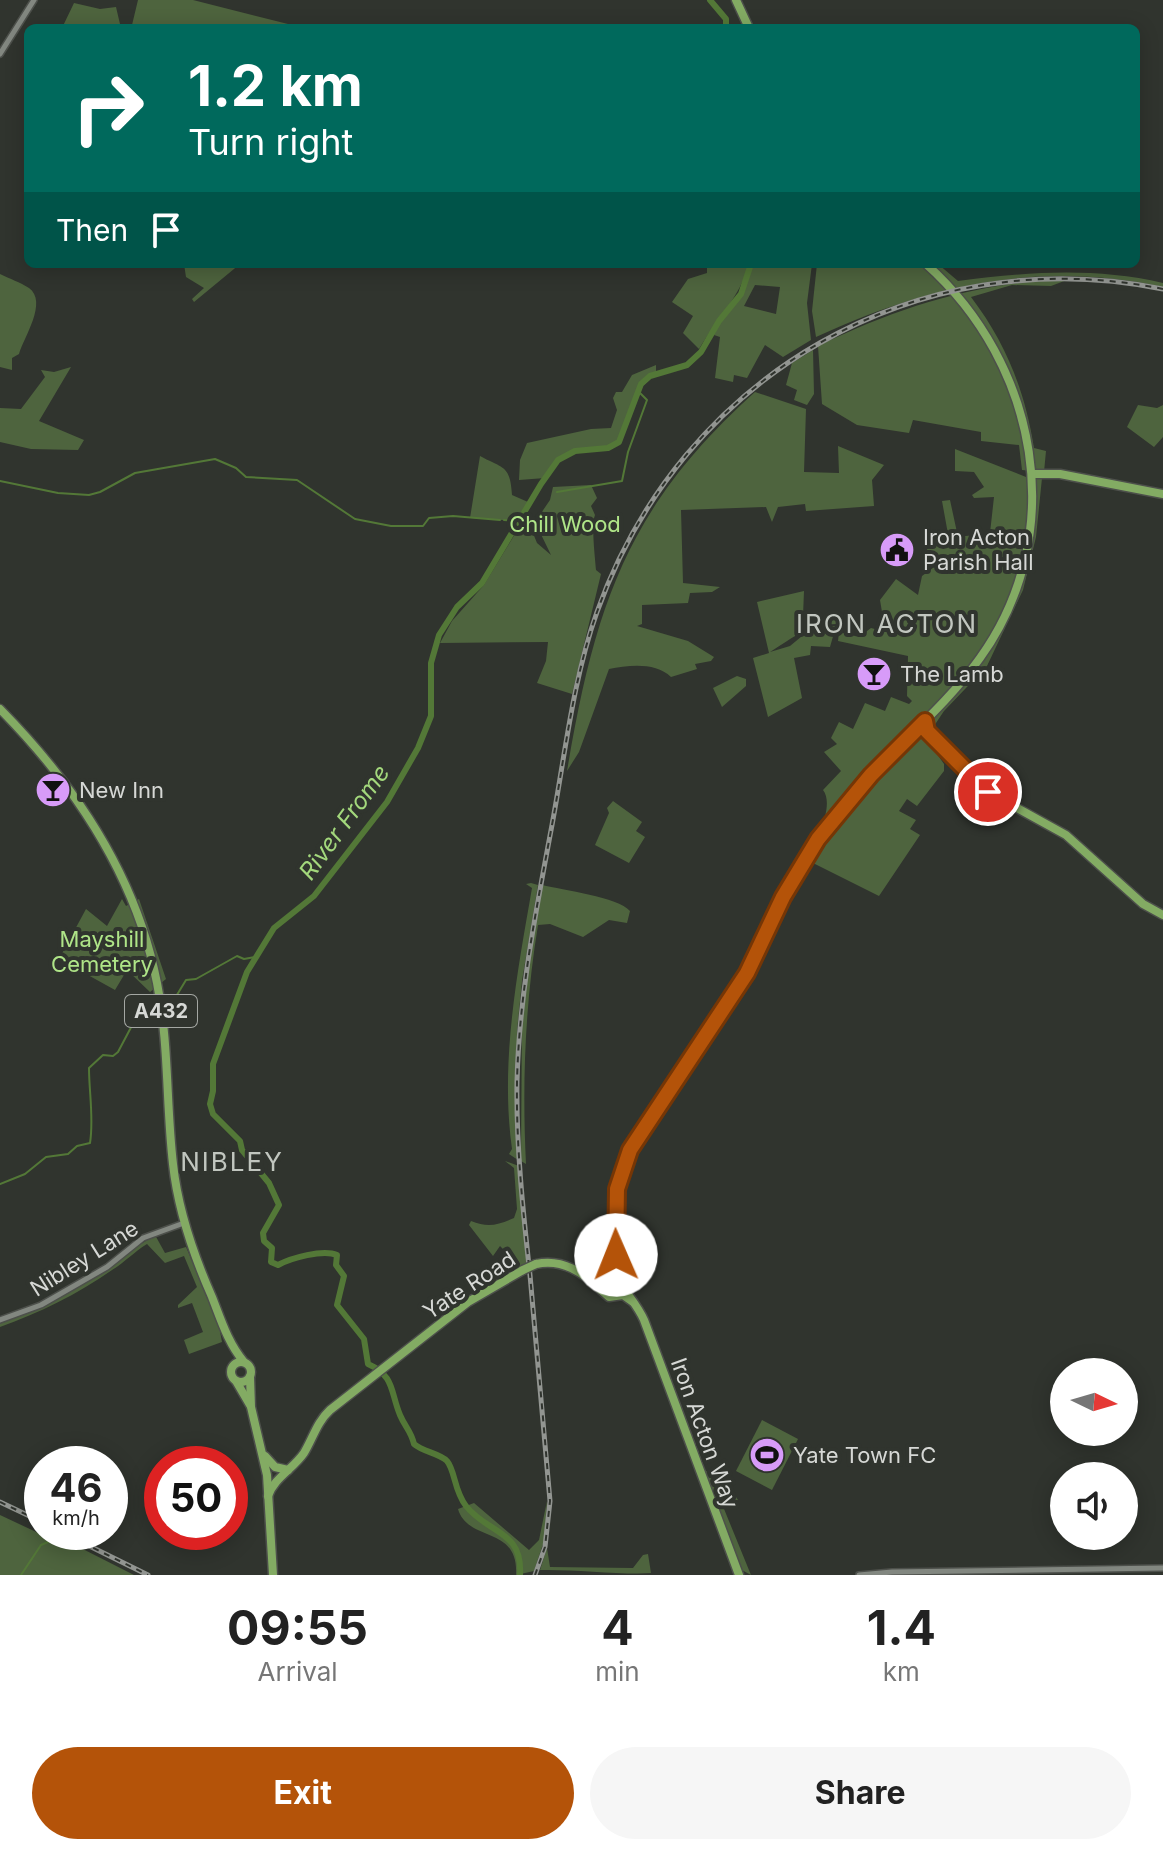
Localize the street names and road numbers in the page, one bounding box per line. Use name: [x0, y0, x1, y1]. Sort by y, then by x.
road number: A432: [125, 995, 197, 1027]
street label: Nibley Lane: [25, 1215, 143, 1301]
street label: Yate Road: [418, 1246, 520, 1324]
street label: Iron Acton Way: [666, 1354, 744, 1512]

